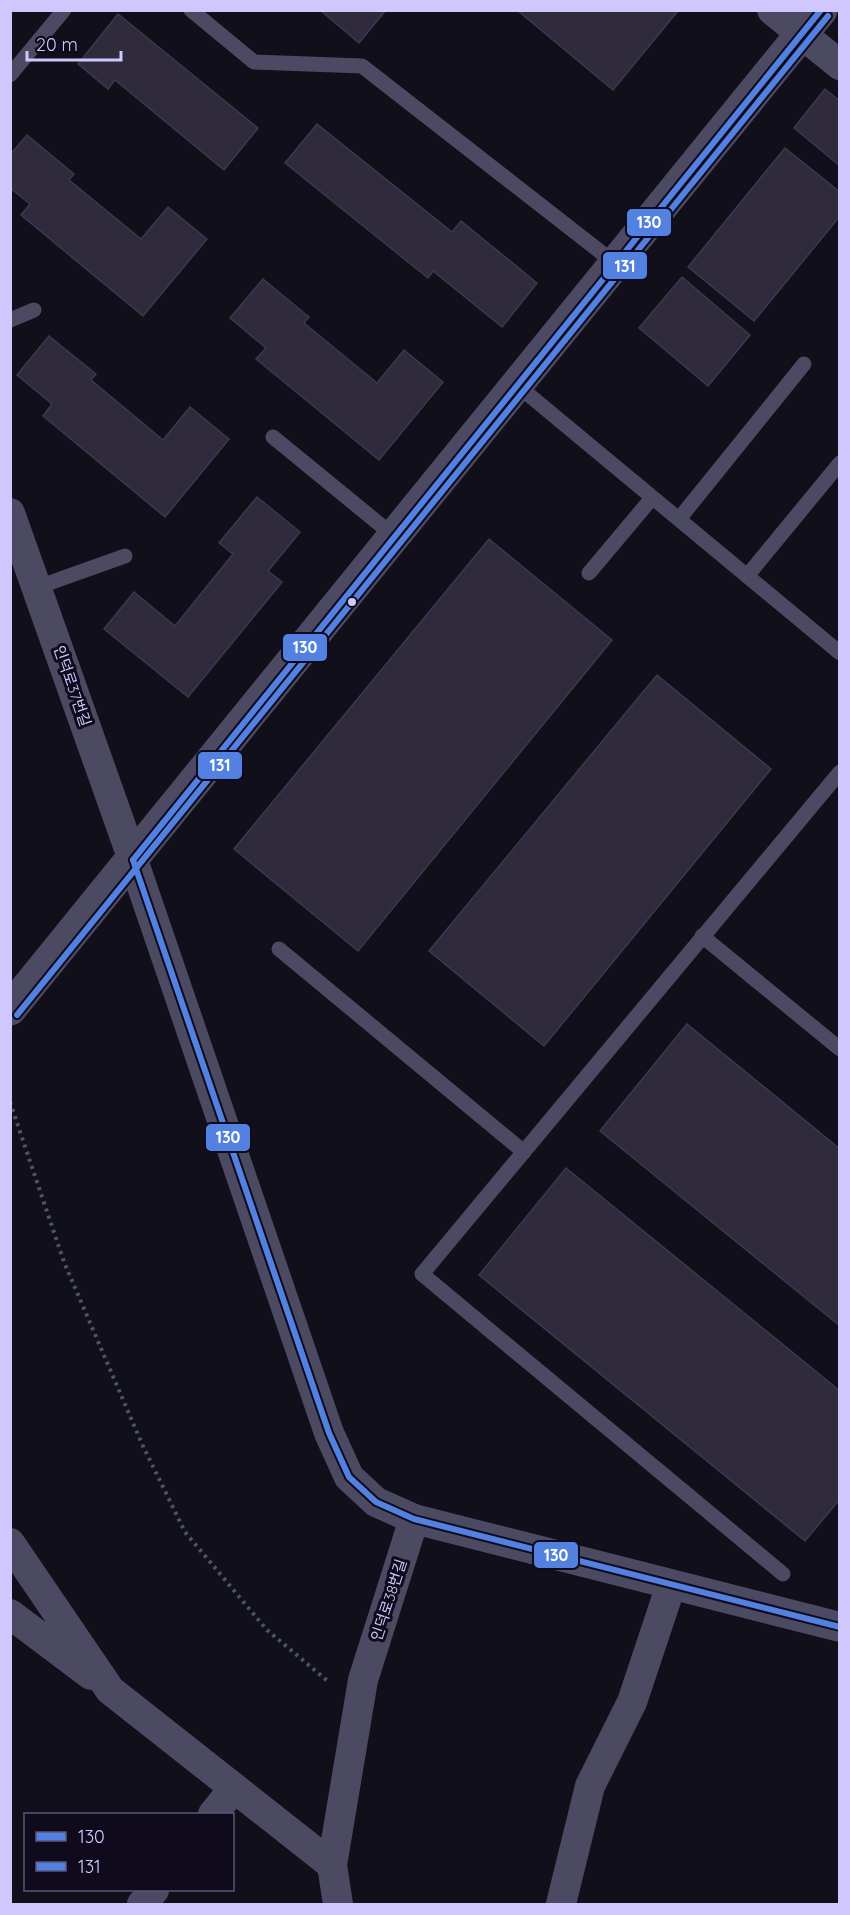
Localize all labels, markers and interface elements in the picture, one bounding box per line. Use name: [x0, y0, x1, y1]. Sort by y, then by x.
scale bar: [27, 24, 122, 62]
text: 20 m: [36, 33, 78, 56]
line badge: 130: [626, 208, 672, 237]
text: 130: [637, 212, 661, 232]
line badge: 131: [602, 251, 648, 280]
text: 131: [614, 256, 636, 276]
unlabelled marker: [346, 596, 358, 608]
line badge: 130: [282, 633, 328, 662]
text: 130: [293, 637, 317, 657]
street label: 인덕로37번길: [50, 643, 95, 729]
line badge: 131: [197, 751, 243, 780]
text: 131: [209, 755, 231, 775]
line badge: 130: [205, 1123, 251, 1152]
text: 130: [216, 1127, 240, 1147]
line badge: 130: [533, 1541, 579, 1569]
text: 130: [544, 1545, 568, 1565]
street label: 인덕로38번길: [366, 1557, 411, 1643]
legend: [24, 1813, 234, 1891]
text: 130: [78, 1825, 105, 1848]
text: 131: [78, 1855, 101, 1878]

